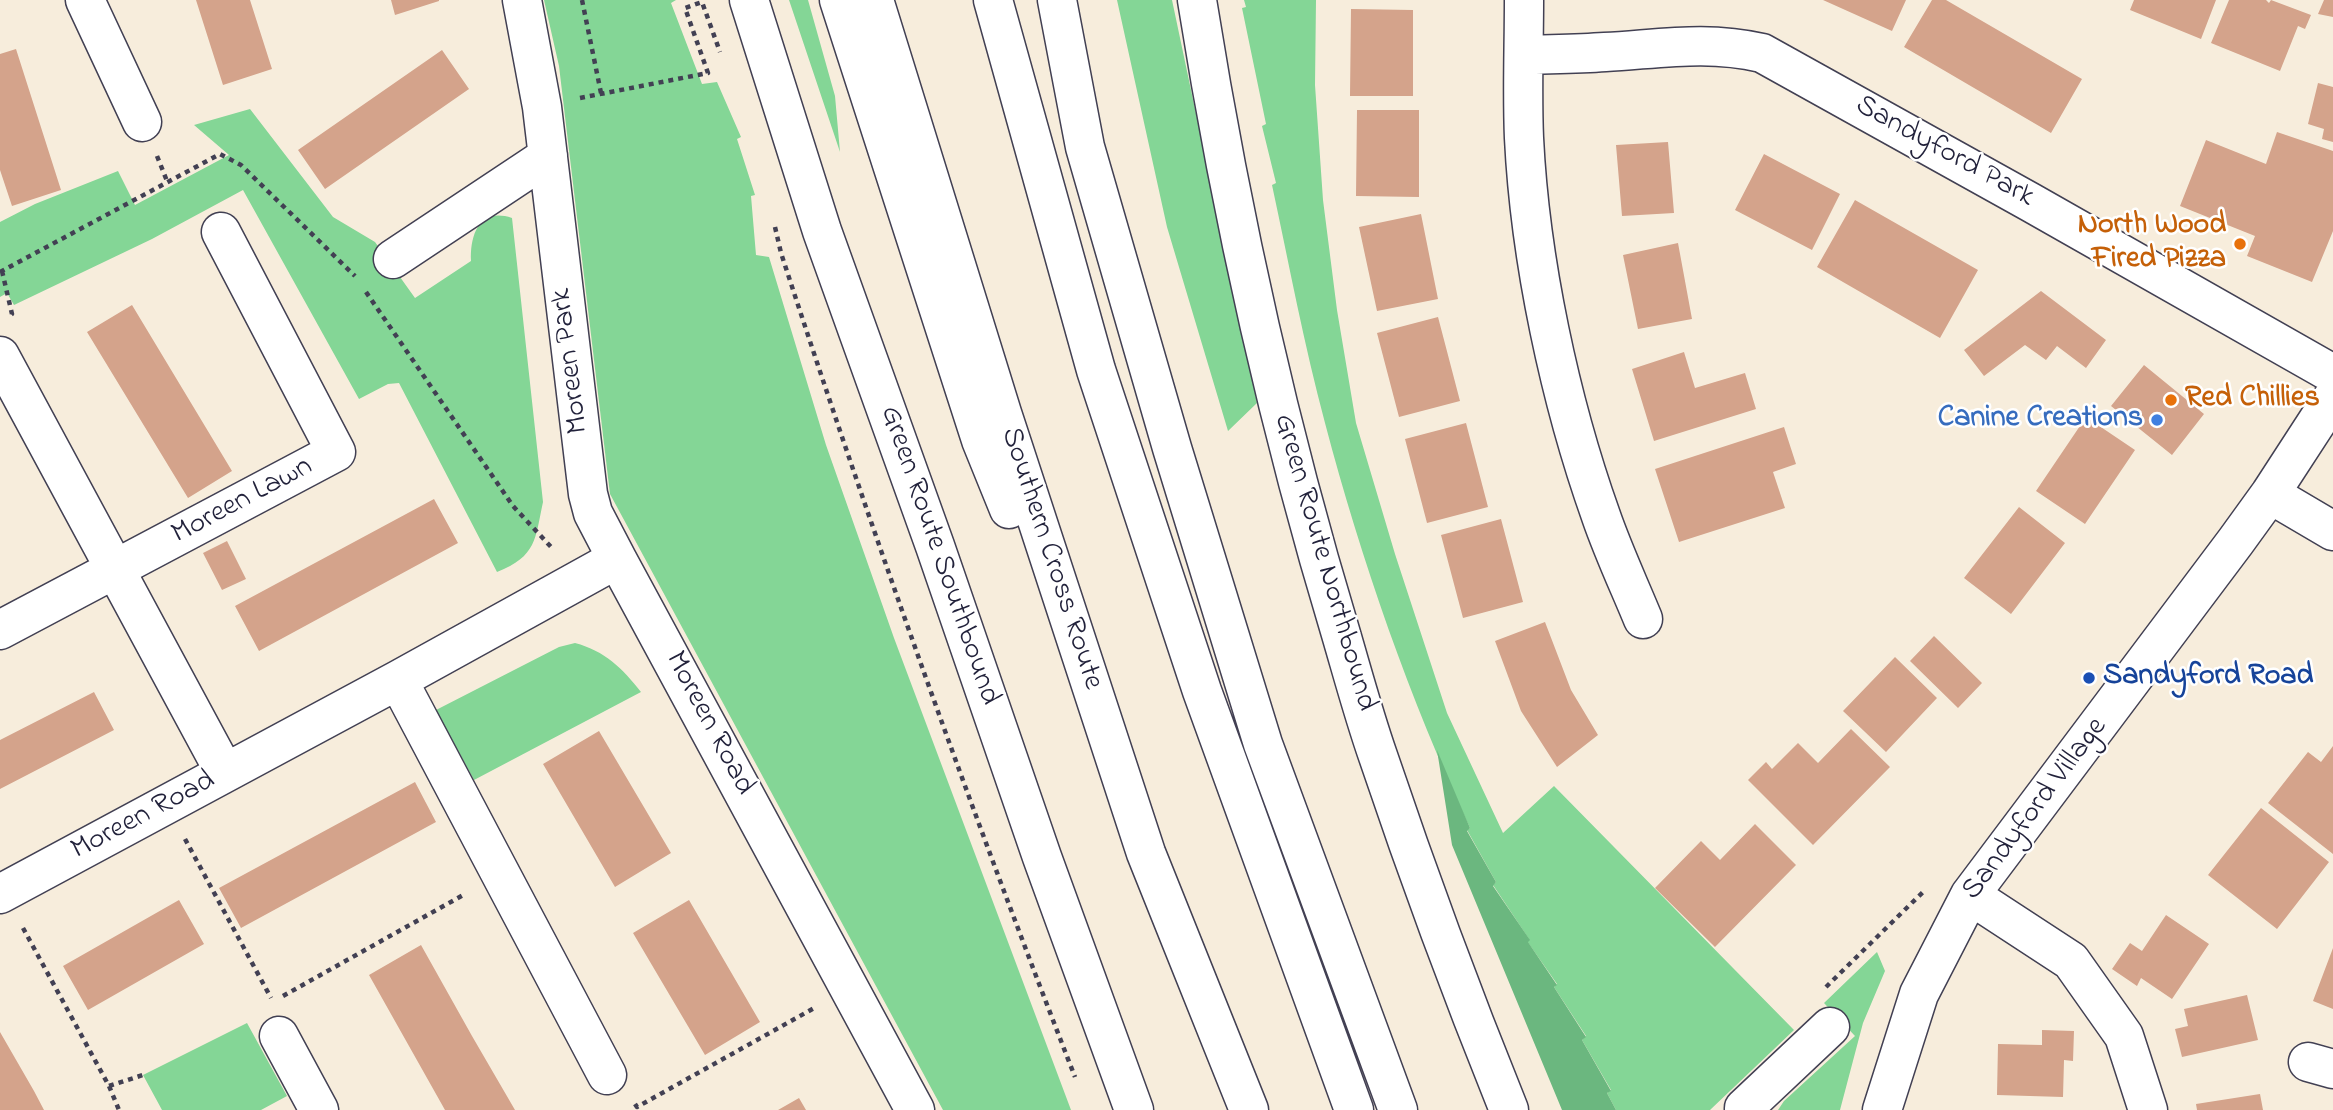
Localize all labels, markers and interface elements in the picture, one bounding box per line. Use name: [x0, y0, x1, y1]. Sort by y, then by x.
street label: Sandyford Park: [1848, 89, 2040, 217]
place label: North Wood Fired Pizza: [2078, 209, 2226, 280]
marker: North Wood Fired Pizza: [2232, 236, 2248, 252]
street label: Moreen Park: [545, 286, 599, 436]
place label: Red Chillies: [2185, 382, 2320, 418]
marker: Red Chillies: [2163, 392, 2179, 408]
street label: Green Route Southbound: [870, 402, 1006, 710]
place label: Canine Creations: [1938, 402, 2143, 438]
street label: Green Route Northbound: [1263, 410, 1383, 716]
marker: Canine Creations: [2149, 412, 2165, 428]
street label: Southern Cross Route: [991, 423, 1109, 695]
street label: Moreen Lawn: [167, 450, 319, 554]
street label: Moreen Road: [655, 646, 761, 802]
place label: Sandyford Road: [2103, 660, 2313, 696]
marker: Sandyford Road: [2081, 670, 2097, 686]
street label: Sandyford Village: [1956, 712, 2116, 908]
street label: Moreen Road: [66, 764, 222, 870]

